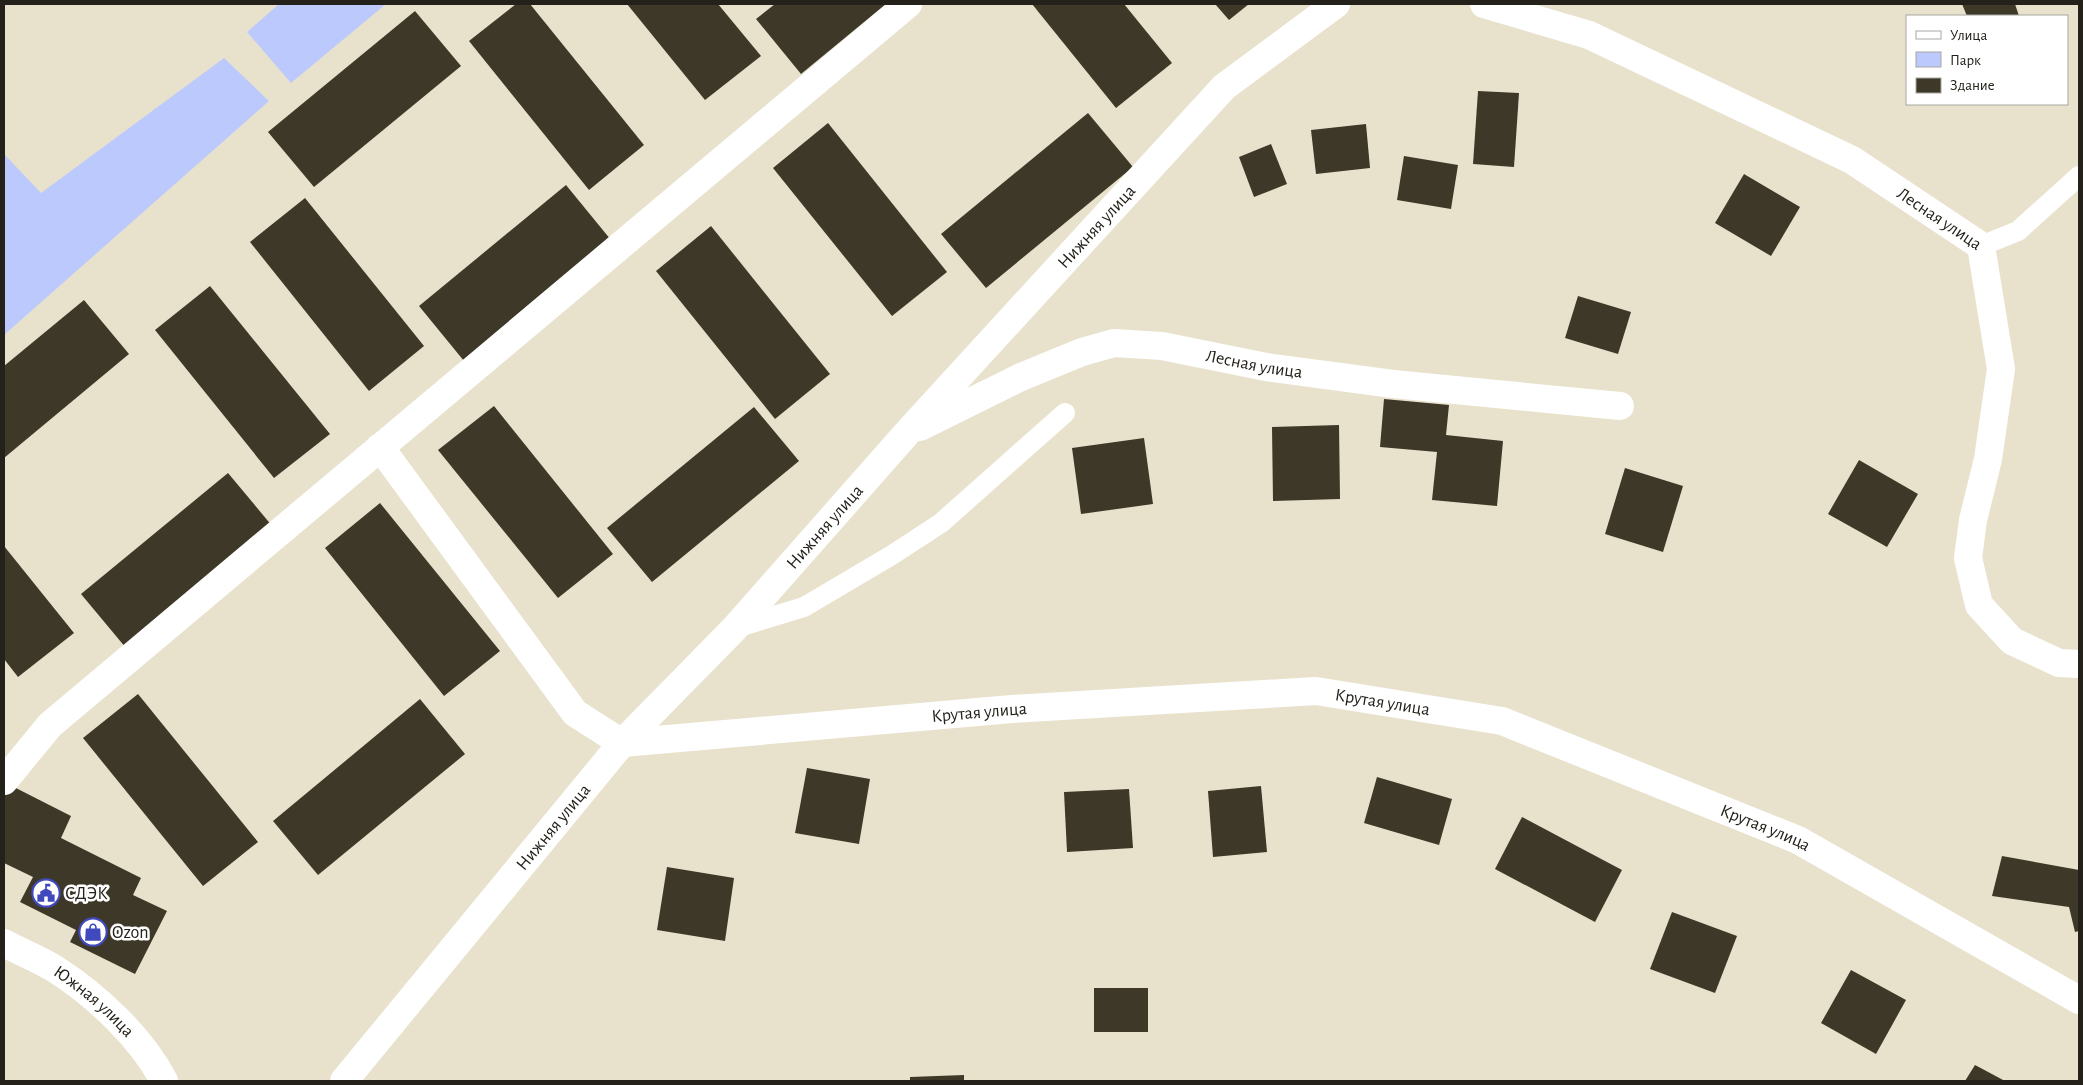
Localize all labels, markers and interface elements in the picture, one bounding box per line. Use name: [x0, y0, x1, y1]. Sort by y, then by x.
legend: [1906, 15, 2068, 105]
text: Улица: [1950, 28, 1987, 43]
text: Парк: [1950, 53, 1981, 68]
text: Здание: [1950, 78, 1995, 93]
street label: Нижняя улица: [1055, 182, 1139, 272]
street label: Лесная улица: [1893, 185, 1985, 254]
street label: Лесная улица: [1204, 347, 1304, 382]
street label: Нижняя улица: [783, 482, 867, 573]
street label: Крутая улица: [1334, 686, 1431, 719]
street label: Крутая улица: [931, 700, 1027, 726]
street label: Нижняя улица: [513, 781, 594, 874]
street label: Крутая улица: [1717, 802, 1813, 855]
public building icon: СДЭК: [31, 878, 61, 908]
place label: СДЭК: [65, 885, 108, 903]
shop icon: Ozon: [78, 917, 108, 947]
place label: Ozon: [112, 924, 149, 942]
street label: Южная улица: [50, 963, 137, 1041]

